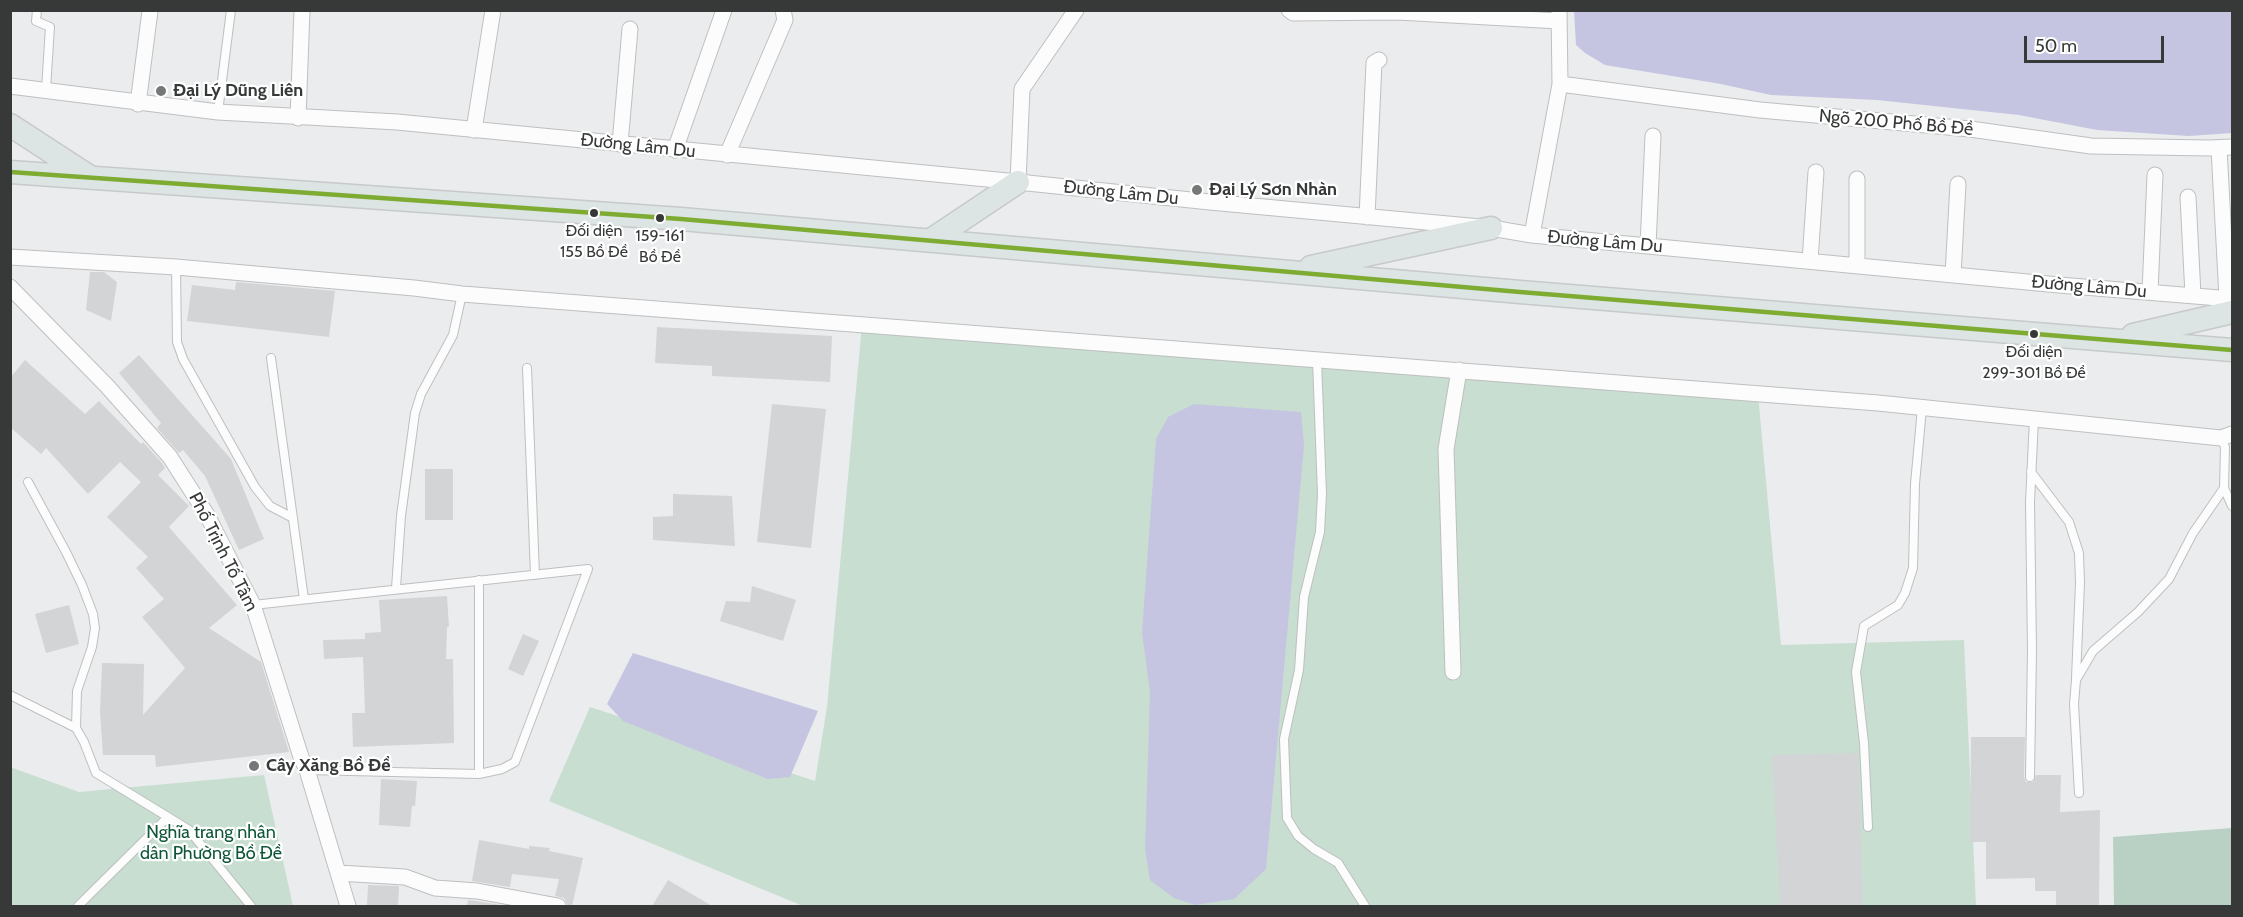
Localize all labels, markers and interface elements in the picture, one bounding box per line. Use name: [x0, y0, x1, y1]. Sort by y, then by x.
scale bar: [2027, 24, 2166, 62]
text: 50 m: [2035, 35, 2077, 57]
place label: Đại Lý Dũng Liên: [173, 80, 303, 102]
marker: Đại Lý Dũng Liên: [154, 84, 168, 98]
street label: Ngõ 200 Phố Bồ Đề: [1818, 105, 1974, 141]
street label: Đường Lâm Du: [579, 129, 697, 163]
street label: Đường Lâm Du: [1062, 176, 1180, 210]
place label: Đại Lý Sơn Nhàn: [1209, 179, 1337, 201]
marker: Đại Lý Sơn Nhàn: [1190, 183, 1204, 197]
marker: Đối diện 155 Bồ Đề: [588, 207, 600, 219]
marker: 159-161 Bồ Đề: [654, 212, 666, 224]
place label: Đối diện 155 Bồ Đề: [560, 221, 628, 259]
place label: 159-161 Bồ Đề: [636, 226, 684, 264]
street label: Đường Lâm Du: [1547, 226, 1663, 258]
street label: Đường Lâm Du: [2031, 271, 2147, 303]
marker: Đối diện 299-301 Bồ Đề: [2028, 328, 2040, 340]
place label: Đối diện 299-301 Bồ Đề: [1982, 342, 2086, 380]
street label: Phố Trịnh Tố Tâm: [184, 489, 262, 615]
place label: Cây Xăng Bồ Đề: [266, 755, 391, 777]
marker: Cây Xăng Bồ Đề: [247, 759, 261, 773]
park label: Nghĩa trang nhân dân Phường Bồ Đề: [140, 822, 282, 864]

